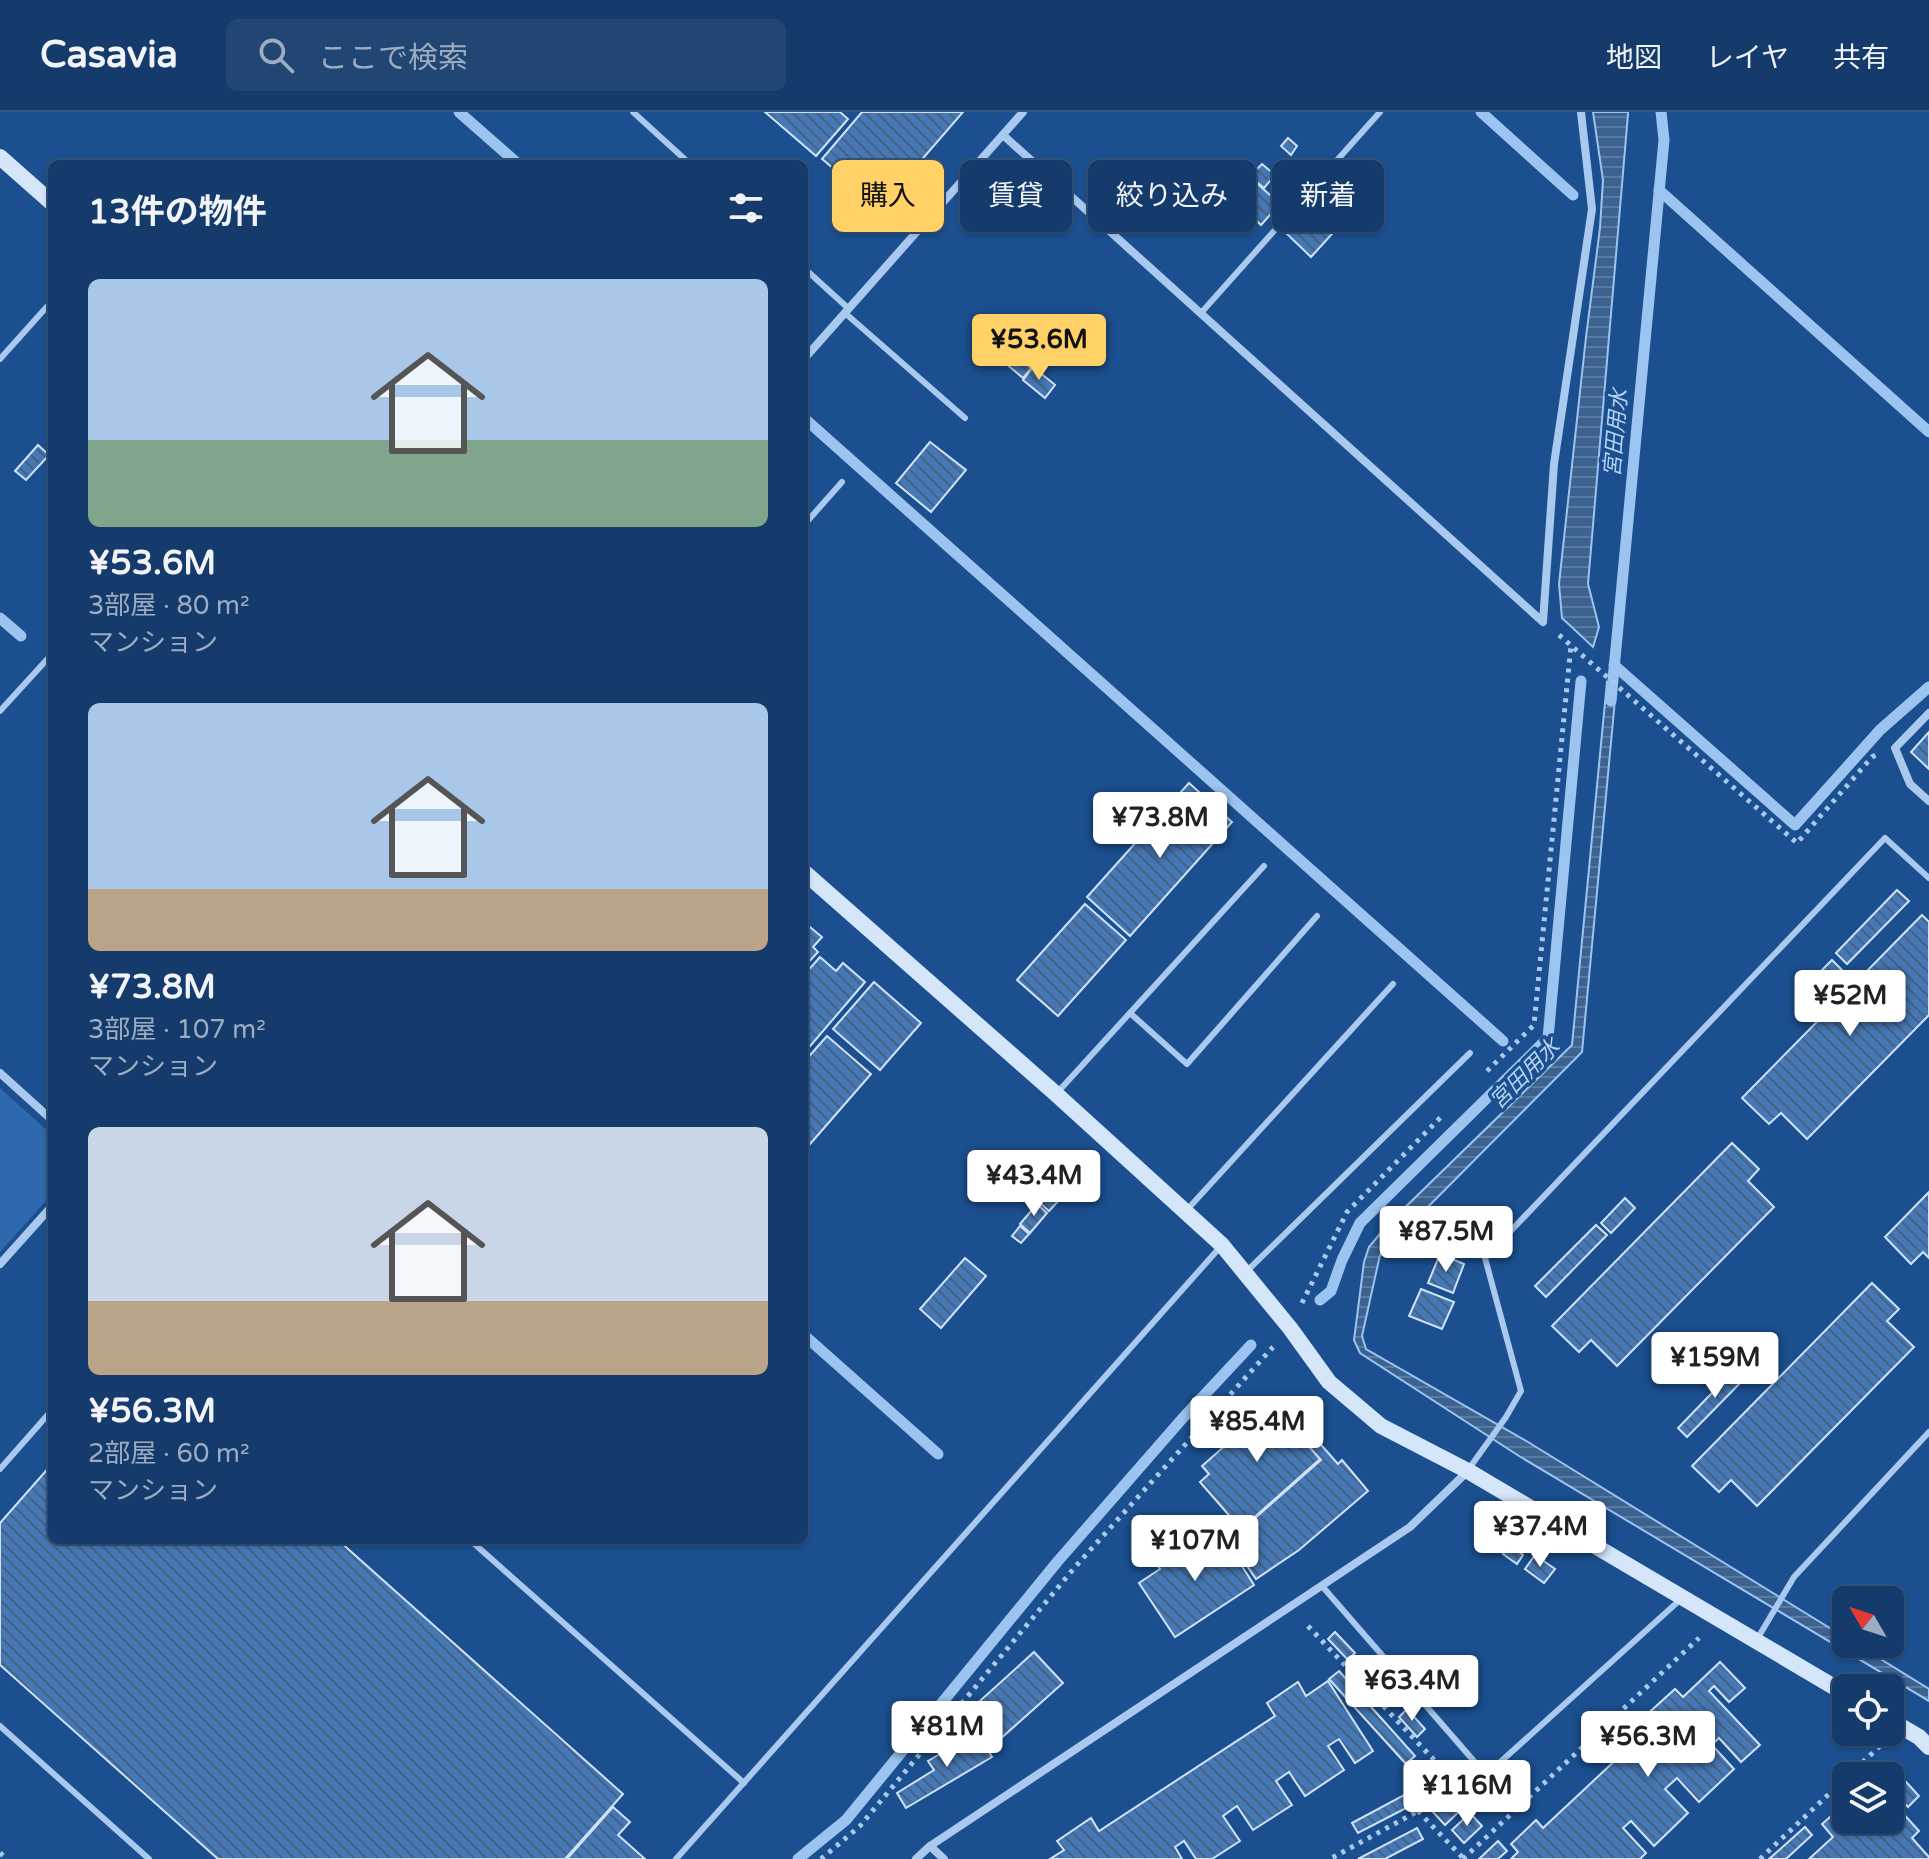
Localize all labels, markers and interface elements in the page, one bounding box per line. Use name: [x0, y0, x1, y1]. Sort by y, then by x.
search box: [226, 19, 786, 91]
text: Casavia: [40, 32, 178, 78]
icon: search: [254, 33, 298, 77]
text: ここで検索: [318, 40, 468, 77]
text: 地図: [1606, 41, 1662, 75]
text: レイヤ: [1706, 41, 1789, 75]
text: 共有: [1833, 41, 1889, 75]
chip: 購入: [832, 160, 944, 232]
chip: 賃貸: [960, 160, 1072, 232]
chip: 絞り込み: [1088, 160, 1256, 232]
chip: 新着: [1272, 160, 1384, 232]
icon: filters: [724, 186, 768, 230]
text: 13件の物件: [88, 192, 267, 233]
pin: ¥53.6M: [974, 314, 1104, 382]
text: ¥53.6M: [990, 324, 1088, 355]
icon: home: [356, 331, 500, 475]
water label: 宮田用水: [1599, 386, 1633, 478]
text: ¥53.6M: [88, 543, 216, 584]
text: 3部屋 · 80 m²: [88, 590, 250, 621]
text: マンション: [88, 627, 218, 658]
icon: home: [356, 755, 500, 899]
pin: ¥73.8M: [1095, 792, 1225, 860]
text: ¥73.8M: [1111, 802, 1209, 833]
text: ¥73.8M: [88, 967, 216, 1008]
pin: ¥52M: [1803, 970, 1897, 1038]
text: ¥52M: [1813, 980, 1887, 1011]
text: 3部屋 · 107 m²: [88, 1014, 266, 1045]
water label: 宮田用水: [1485, 1032, 1567, 1114]
text: マンション: [88, 1051, 218, 1082]
pin: ¥43.4M: [969, 1150, 1099, 1218]
text: ¥43.4M: [985, 1160, 1083, 1191]
icon: home: [356, 1179, 500, 1323]
pin: ¥87.5M: [1381, 1206, 1511, 1274]
text: ¥87.5M: [1398, 1216, 1494, 1247]
pin: ¥159M: [1659, 1332, 1771, 1400]
text: ¥159M: [1669, 1342, 1761, 1373]
text: ¥56.3M: [88, 1391, 216, 1432]
pin: ¥85.4M: [1192, 1396, 1322, 1464]
text: ¥85.4M: [1208, 1406, 1306, 1437]
text: 2部屋 · 60 m²: [88, 1438, 250, 1469]
text: マンション: [88, 1475, 218, 1506]
pin: ¥37.4M: [1475, 1501, 1605, 1569]
text: ¥37.4M: [1492, 1511, 1588, 1542]
pin: ¥107M: [1139, 1515, 1251, 1583]
text: ¥107M: [1149, 1525, 1241, 1556]
north arrow: [1832, 1586, 1904, 1658]
map controls: [1832, 1586, 1904, 1834]
pin: ¥63.4M: [1347, 1655, 1477, 1723]
text: ¥63.4M: [1363, 1665, 1461, 1696]
button: locate: [1832, 1674, 1904, 1746]
pin: ¥81M: [900, 1701, 994, 1769]
text: ¥81M: [910, 1711, 984, 1742]
pin: ¥56.3M: [1583, 1711, 1713, 1779]
text: ¥56.3M: [1599, 1721, 1697, 1752]
pin: ¥116M: [1411, 1760, 1523, 1828]
button: layers: [1832, 1762, 1904, 1834]
text: ¥116M: [1421, 1770, 1513, 1801]

